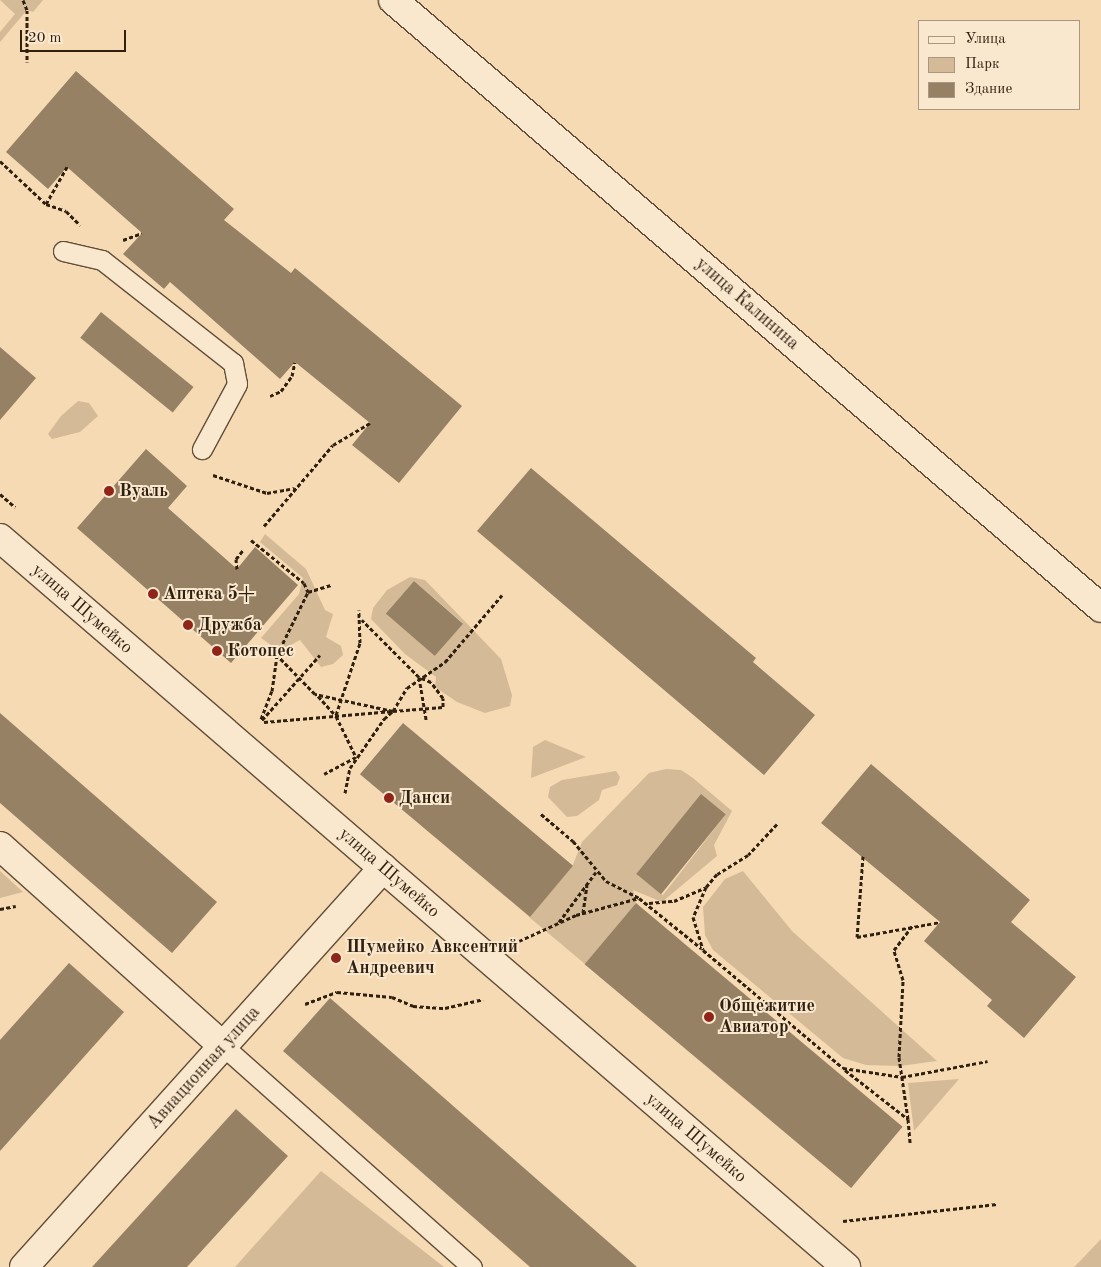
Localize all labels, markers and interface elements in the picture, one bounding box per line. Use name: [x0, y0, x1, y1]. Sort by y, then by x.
scale bar: [22, 20, 129, 52]
legend: [918, 20, 1081, 110]
text: 20 m: [28, 31, 62, 46]
text: Улица: [965, 32, 1006, 47]
text: Парк: [965, 57, 1000, 72]
text: Здание: [965, 82, 1012, 97]
street label: улица Калинина: [691, 253, 803, 355]
place label: Вуаль: [119, 480, 168, 502]
marker: Вуаль: [103, 485, 115, 497]
street label: улица Шумейко: [27, 559, 137, 659]
place label: Аптека 5+: [163, 583, 255, 605]
marker: Аптека 5+: [147, 588, 159, 600]
place label: Дружба: [198, 614, 262, 636]
marker: Дружба: [182, 619, 194, 631]
place label: Котопес: [227, 640, 294, 662]
marker: Котопес: [211, 645, 223, 657]
place label: Данси: [399, 787, 450, 809]
marker: Данси: [383, 792, 395, 804]
street label: улица Шумейко: [334, 823, 444, 923]
place label: Шумейко Авксентий Андреевич: [346, 937, 518, 980]
marker: Шумейко Авксентий Андреевич: [330, 952, 342, 964]
place label: Общежитие Авиатор: [719, 996, 815, 1038]
street label: Авиационная улица: [143, 1002, 265, 1134]
marker: Общежитие Авиатор: [703, 1011, 715, 1023]
street label: улица Шумейко: [641, 1088, 751, 1188]

